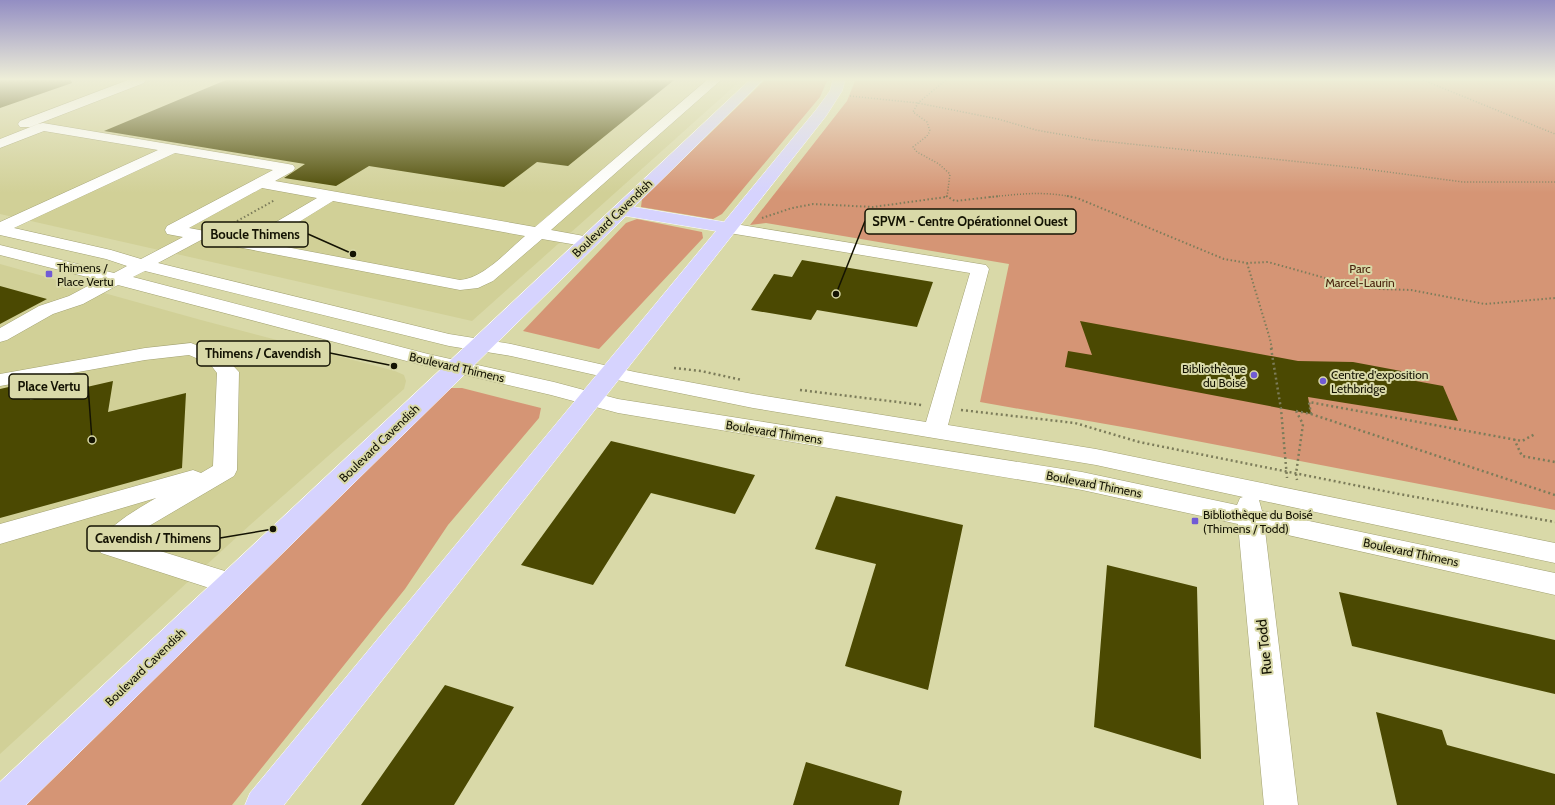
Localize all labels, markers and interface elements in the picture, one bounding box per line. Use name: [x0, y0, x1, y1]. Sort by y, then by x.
street label: Boulevard Cavendish: [569, 176, 655, 260]
callout: SPVM - Centre Opérationnel Ouest: [865, 209, 1076, 234]
text: SPVM - Centre Opérationnel Ouest: [872, 213, 1068, 229]
callout: Boucle Thimens: [202, 222, 308, 247]
text: Boucle Thimens: [210, 226, 300, 242]
place label: Thimens / Place Vertu: [57, 260, 113, 289]
park label: Parc Marcel-Laurin: [1325, 261, 1395, 290]
marker: Thimens / Place Vertu: [44, 269, 54, 279]
callout: Thimens / Cavendish: [197, 341, 330, 366]
text: Thimens / Cavendish: [205, 345, 321, 361]
street label: Boulevard Thimens: [408, 349, 506, 385]
place label: Bibliothèque du Boisé: [1182, 361, 1246, 390]
place label: Centre d'exposition Lethbridge: [1331, 367, 1429, 396]
marker: Bibliothèque du Boisé: [1249, 370, 1259, 380]
callout: Place Vertu: [9, 374, 88, 399]
marker: Centre d'exposition Lethbridge: [1318, 376, 1328, 386]
text: Place Vertu: [17, 378, 81, 394]
street label: Boulevard Cavendish: [336, 401, 422, 485]
street label: Boulevard Thimens: [725, 417, 823, 447]
street label: Boulevard Thimens: [1045, 467, 1143, 501]
place label: Bibliothèque du Boisé (Thimens / Todd): [1203, 507, 1313, 536]
marker: Bibliothèque du Boisé (Thimens / Todd): [1190, 516, 1200, 526]
callout: Cavendish / Thimens: [87, 526, 220, 551]
text: Cavendish / Thimens: [95, 530, 212, 546]
street label: Boulevard Thimens: [1362, 535, 1460, 569]
street label: Rue Todd: [1252, 618, 1276, 676]
street label: Boulevard Cavendish: [102, 625, 188, 709]

